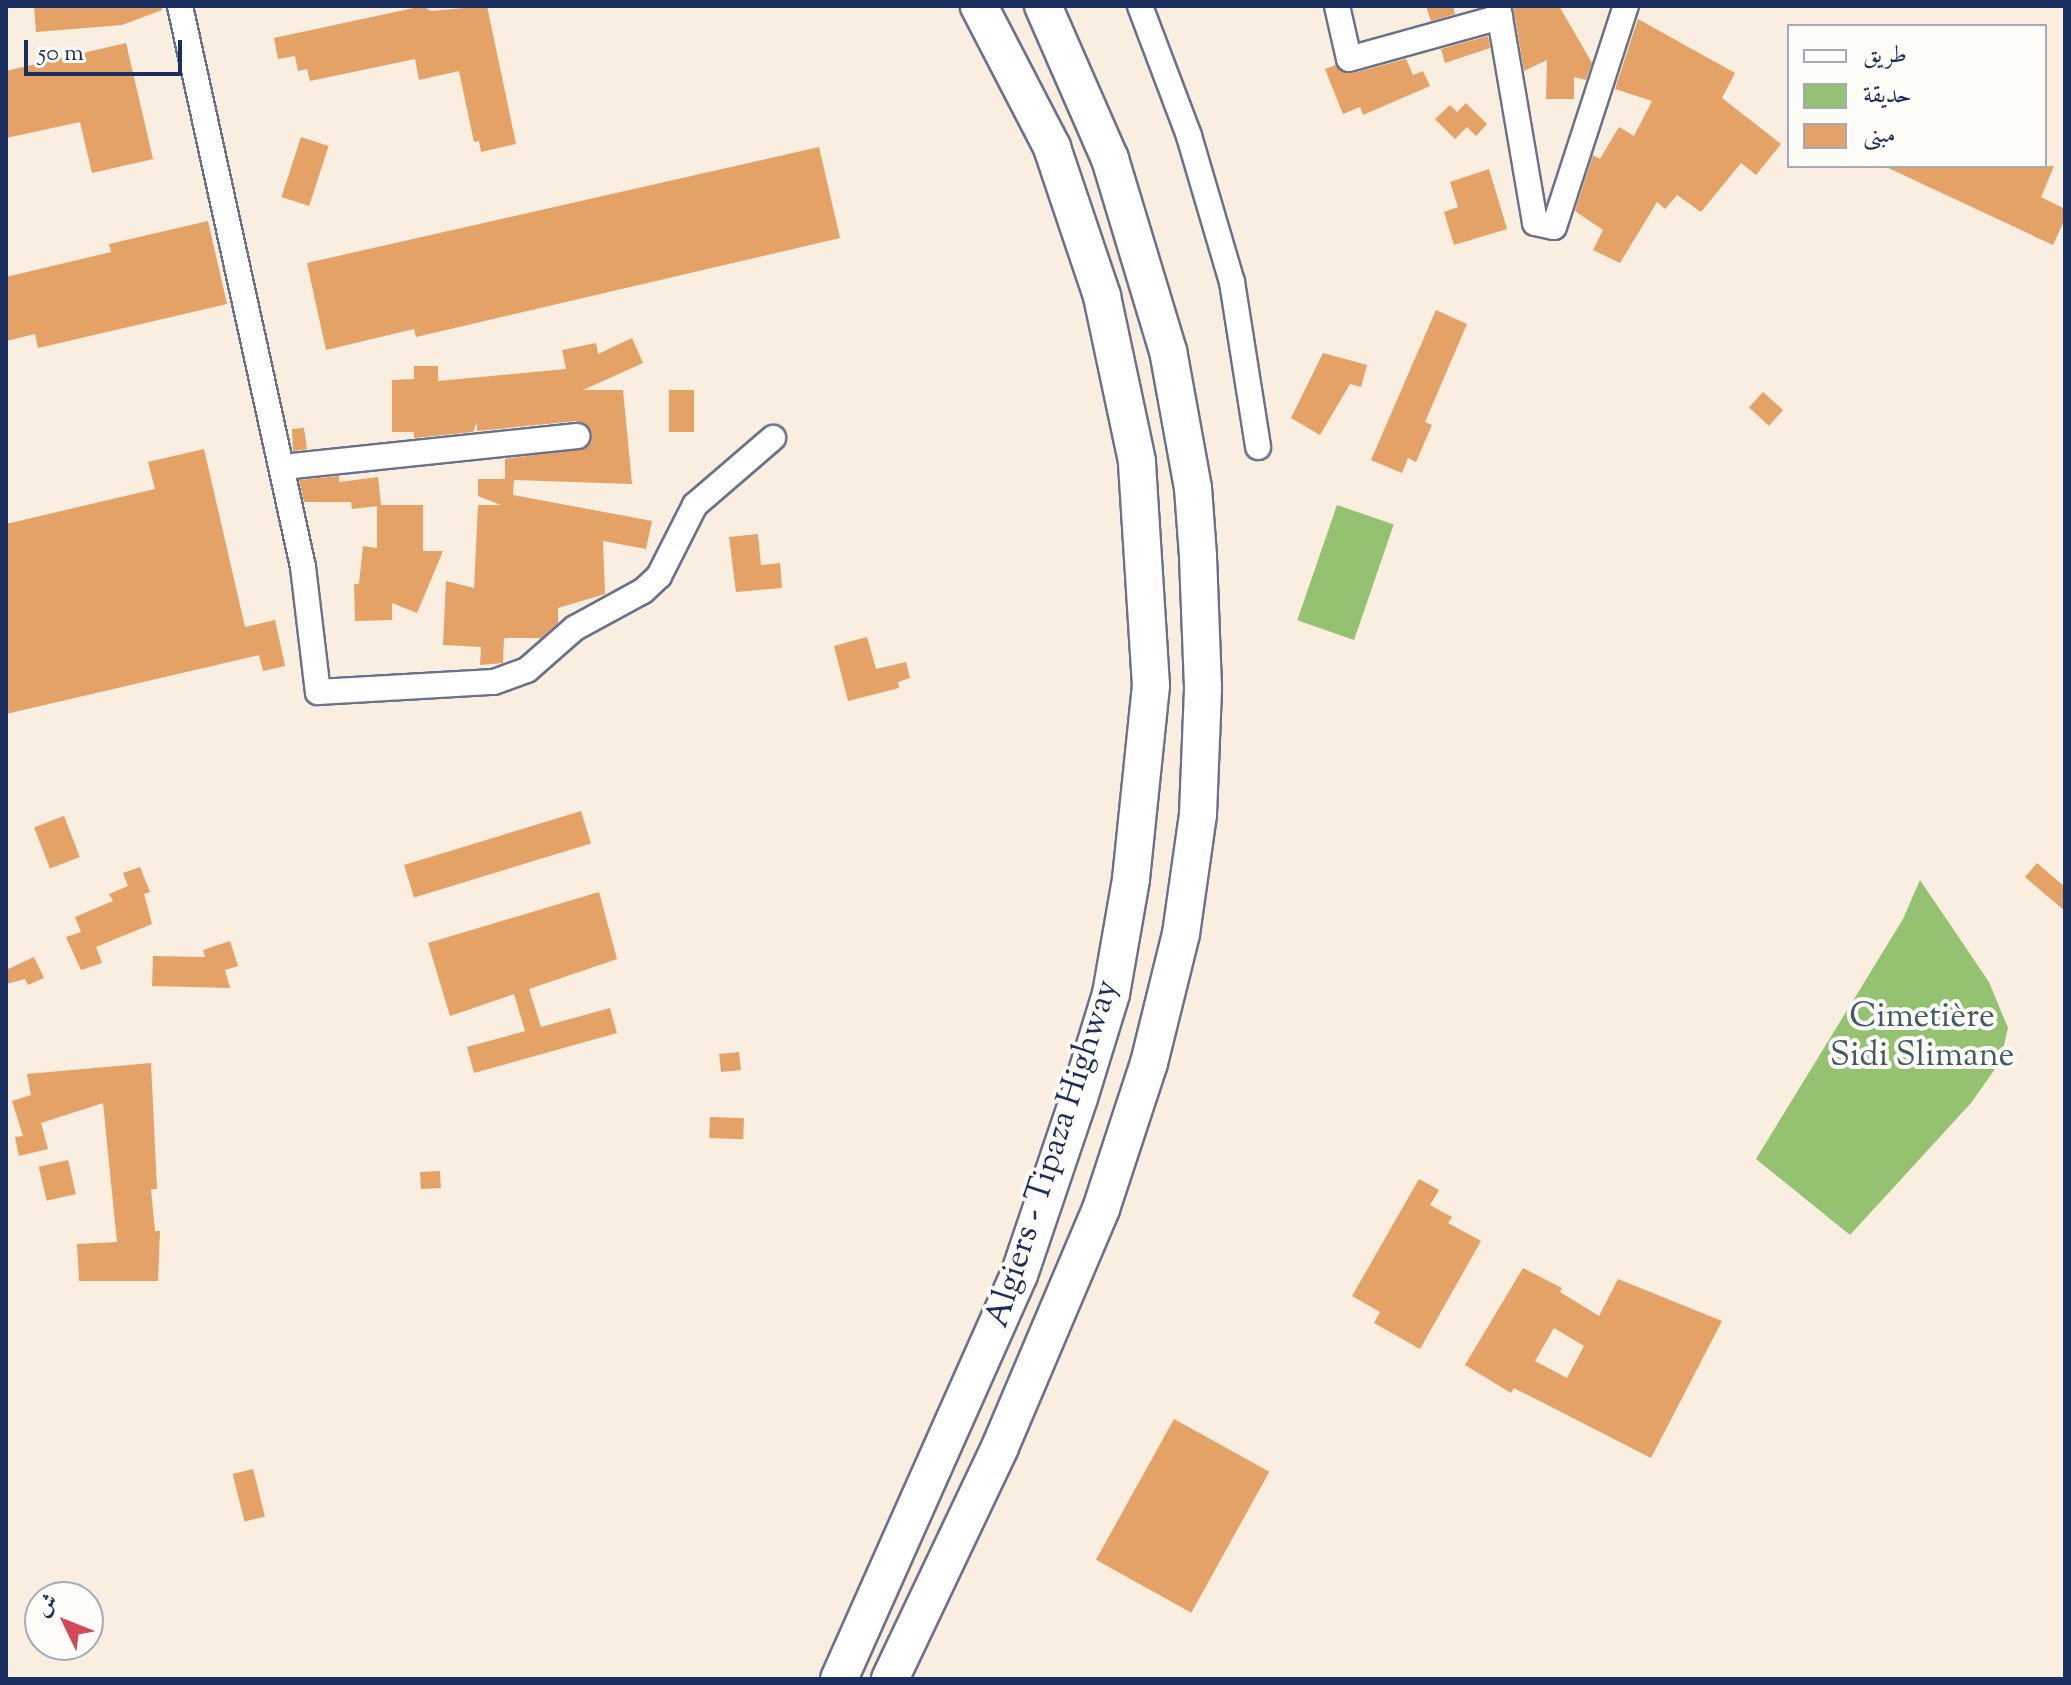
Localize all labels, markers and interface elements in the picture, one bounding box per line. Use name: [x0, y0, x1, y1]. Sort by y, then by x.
scale bar: [28, 24, 186, 74]
legend: [1787, 24, 2047, 168]
text: 50 m: [38, 37, 84, 71]
text: طريق: [1863, 39, 1907, 73]
text: حديقة: [1863, 79, 1912, 113]
text: مبنى: [1863, 119, 1896, 153]
street label: Algiers - Tipaza Highway: [978, 975, 1128, 1333]
park label: Cimetière Sidi Slimane: [1830, 997, 2014, 1076]
north arrow: [24, 1581, 104, 1661]
text: ش: [29, 1587, 67, 1625]

